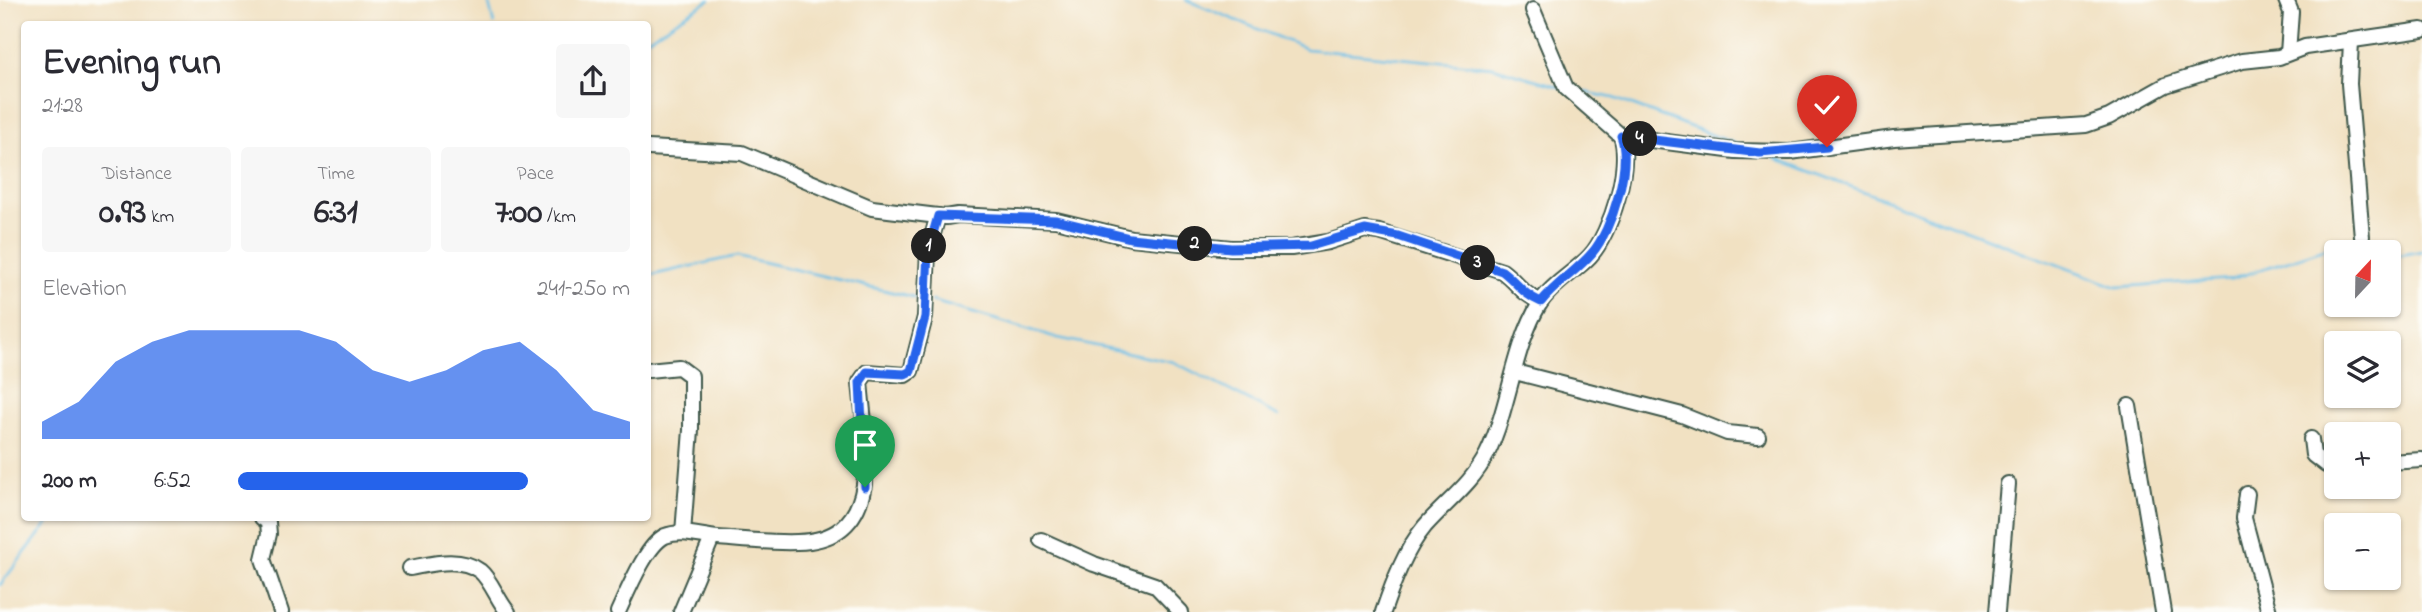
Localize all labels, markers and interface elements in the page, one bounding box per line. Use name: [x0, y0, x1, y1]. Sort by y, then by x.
text: Evening run: [42, 36, 221, 92]
button: share: [556, 44, 630, 118]
pin: [1797, 75, 1857, 147]
icon: check: [1808, 86, 1846, 124]
text: 21:28: [42, 90, 83, 123]
pin: 4: [1622, 122, 1658, 156]
text: 4: [1636, 125, 1643, 152]
text: Distance: [102, 161, 172, 188]
text: Time: [317, 161, 355, 188]
text: Pace: [517, 161, 554, 188]
text: 0.93: [99, 188, 146, 239]
text: 6:31: [314, 188, 358, 239]
text: 7:00: [495, 188, 542, 239]
text: km: [146, 204, 174, 231]
text: /km: [542, 204, 576, 231]
pin: 2: [1178, 226, 1212, 262]
pin: 1: [912, 229, 946, 264]
text: 2: [1190, 230, 1199, 257]
text: 1: [925, 232, 932, 259]
north arrow: [2324, 240, 2401, 317]
map controls: [2324, 240, 2401, 590]
pin: 3: [1460, 246, 1496, 280]
text: 3: [1474, 249, 1481, 276]
text: Elevation: [42, 273, 127, 306]
text: 241–250 m: [537, 273, 630, 306]
button: layers: [2324, 331, 2401, 408]
pin: [835, 415, 895, 487]
button: +: [2324, 422, 2401, 499]
icon: arrive: [846, 426, 884, 464]
text: 200 m: [42, 465, 97, 498]
text: 6:52: [154, 465, 191, 498]
button: −: [2324, 513, 2401, 590]

